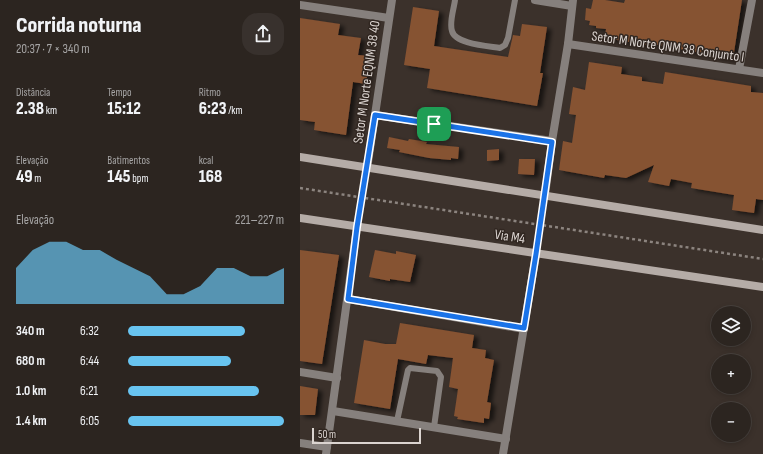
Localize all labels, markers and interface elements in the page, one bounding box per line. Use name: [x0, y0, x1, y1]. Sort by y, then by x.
text: Corrida noturna: [16, 12, 142, 39]
button: share: [242, 13, 284, 55]
street label: Setor M Norte EQNM 38 40: [349, 19, 384, 145]
street label: Setor M Norte QNM 38 Conjunto I: [590, 27, 745, 66]
text: 20:37 · 7 × 340 m: [16, 41, 90, 57]
text: Distância: [16, 86, 50, 99]
text: Tempo: [107, 86, 132, 99]
text: Ritmo: [199, 86, 221, 99]
text: 2.38: [16, 99, 44, 119]
text: 15:12: [107, 99, 141, 119]
text: 6:23: [199, 99, 226, 119]
text: km: [44, 104, 57, 117]
text: /km: [226, 104, 243, 117]
pin: [417, 107, 451, 141]
icon: arrive: [423, 113, 445, 135]
text: Elevação: [16, 154, 48, 167]
text: Batimentos: [107, 154, 150, 167]
text: kcal: [199, 154, 213, 167]
text: 49: [16, 167, 33, 187]
text: 145: [107, 167, 131, 187]
text: 168: [199, 167, 222, 187]
text: m: [33, 172, 41, 185]
text: bpm: [131, 172, 148, 185]
text: Elevação: [16, 212, 54, 228]
text: 221–227 m: [235, 212, 284, 228]
street label: Via M4: [493, 226, 527, 247]
map controls: [711, 306, 751, 442]
button: layers: [711, 306, 751, 346]
text: 340 m: [16, 323, 45, 339]
text: 6:32: [80, 323, 99, 339]
text: 680 m: [16, 353, 45, 369]
text: 6:44: [80, 353, 99, 369]
button: +: [711, 354, 751, 394]
text: 1.0 km: [16, 383, 46, 399]
text: 6:21: [80, 383, 98, 399]
button: −: [711, 402, 751, 442]
text: 1.4 km: [16, 413, 47, 429]
text: 6:05: [80, 413, 99, 429]
scale bar: [312, 426, 421, 445]
text: 50 m: [318, 428, 336, 441]

